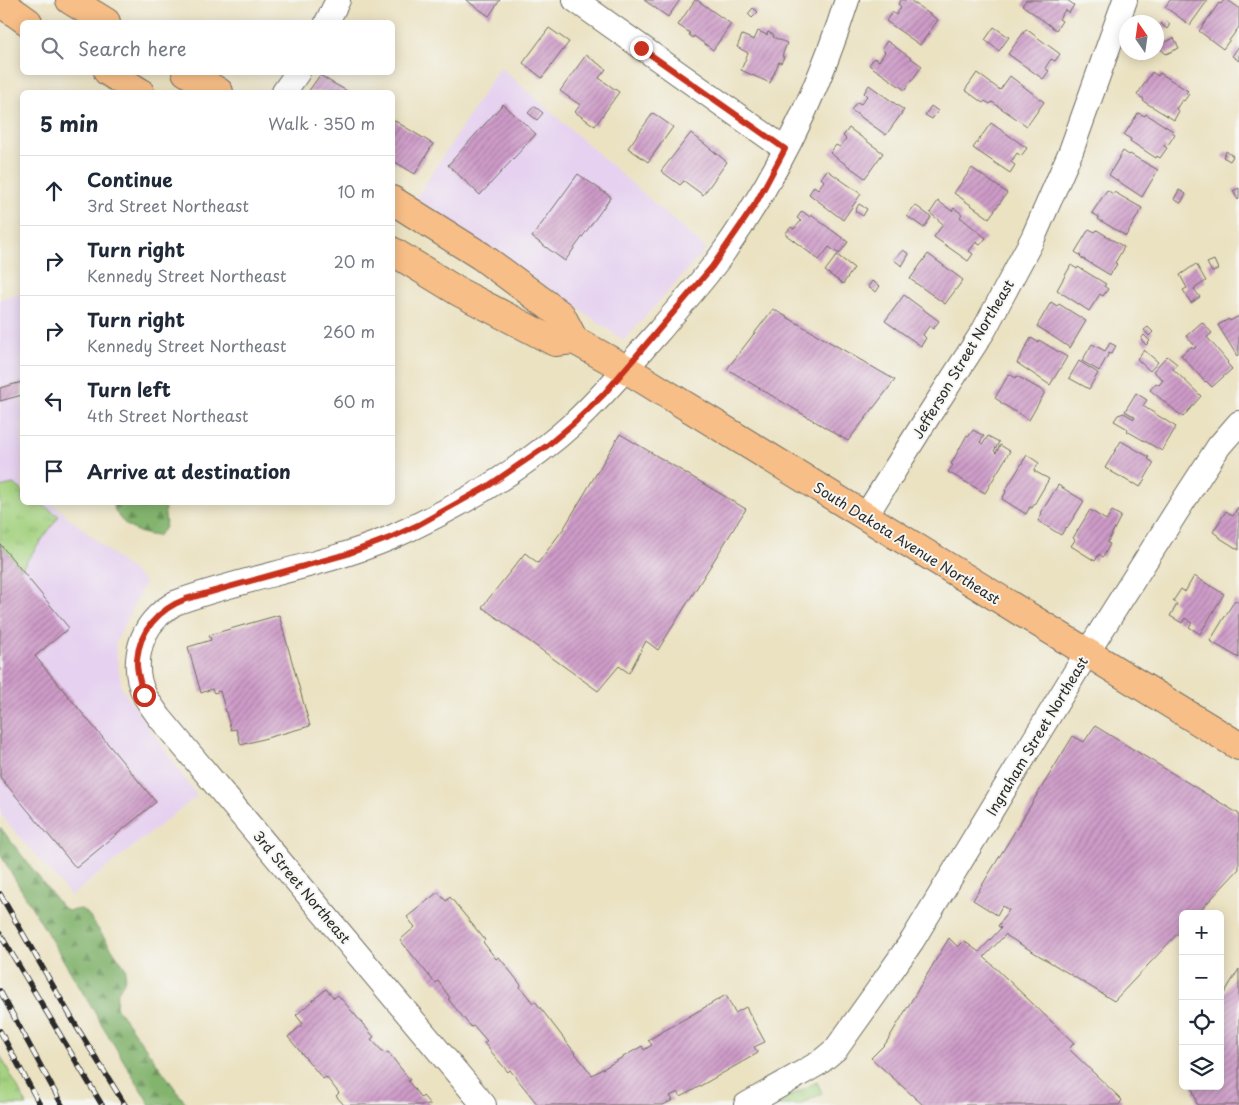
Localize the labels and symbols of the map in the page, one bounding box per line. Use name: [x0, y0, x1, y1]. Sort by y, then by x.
north arrow: [1119, 15, 1164, 60]
route end: [630, 37, 653, 60]
street label: Jefferson Street Northeast: [907, 275, 1019, 443]
street label: South Dakota Avenue Northeast: [810, 477, 1005, 609]
street label: Ingraham Street Northeast: [981, 652, 1093, 820]
route start: [133, 684, 156, 707]
street label: 3rd Street Northeast: [248, 826, 356, 948]

